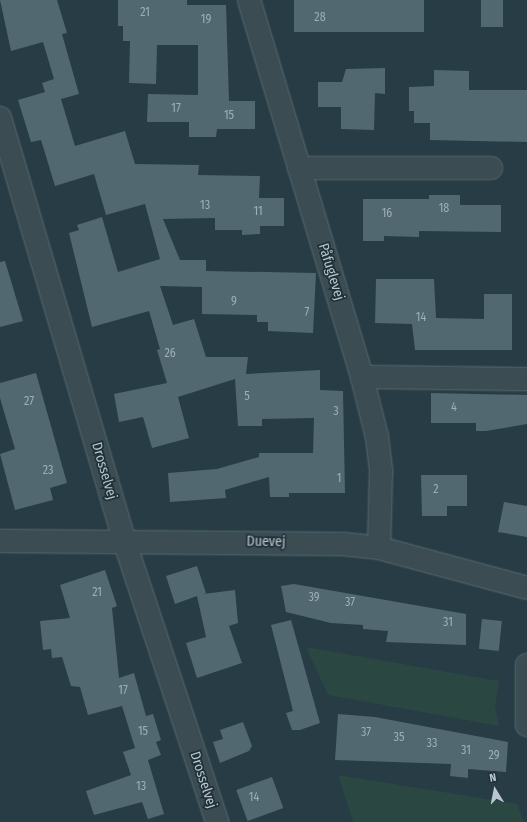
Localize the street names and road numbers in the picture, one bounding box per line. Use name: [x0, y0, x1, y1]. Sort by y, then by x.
street label: Påfuglevej: [314, 241, 348, 303]
street label: Drosselvej: [88, 440, 120, 502]
street label: Duevej: [246, 533, 286, 551]
street label: Drosselvej: [186, 749, 220, 811]

